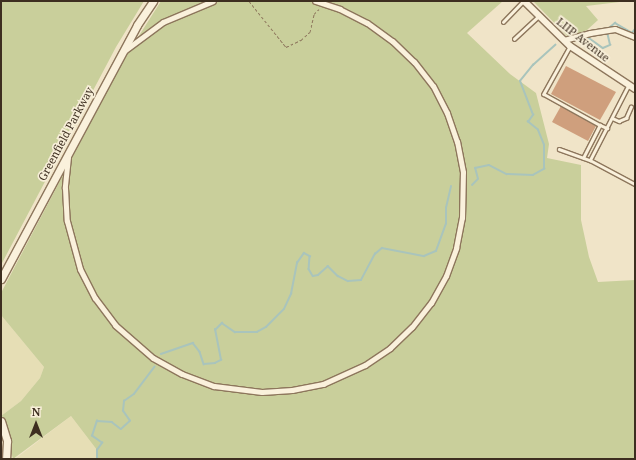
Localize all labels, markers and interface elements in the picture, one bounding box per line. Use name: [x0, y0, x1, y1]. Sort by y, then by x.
street label: LIIP Avenue: [554, 15, 612, 65]
street label: Greenfield Parkway: [36, 85, 96, 183]
north arrow: [16, 404, 56, 444]
text: N: [32, 404, 40, 419]

